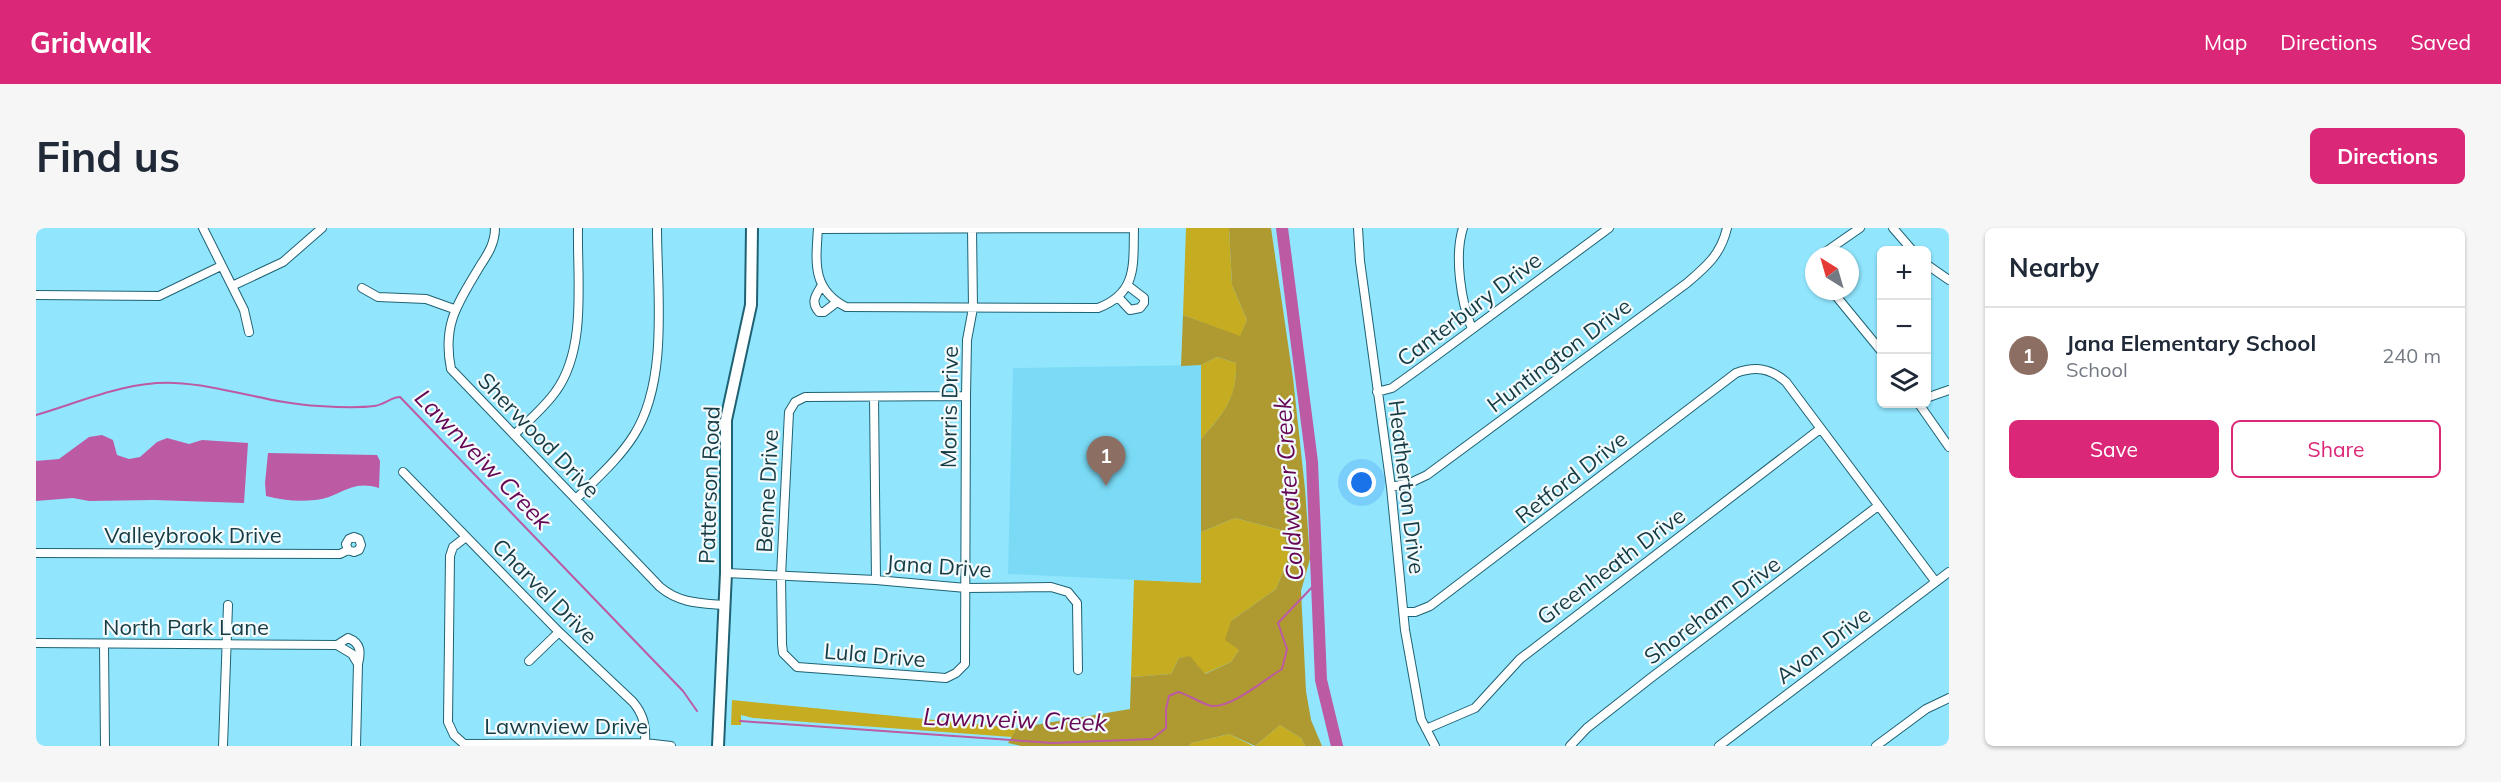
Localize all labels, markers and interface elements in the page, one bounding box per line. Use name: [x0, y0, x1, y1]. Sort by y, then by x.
text: Gridwalk: [30, 25, 151, 60]
text: Map: [2204, 29, 2247, 55]
text: Directions: [2280, 29, 2377, 55]
text: Saved: [2410, 29, 2471, 55]
button: Directions: [2310, 128, 2465, 184]
text: Find us: [36, 130, 180, 183]
street label: Canterbury Drive: [1391, 246, 1547, 372]
north arrow: [1805, 246, 1859, 300]
map controls: [1877, 246, 1931, 408]
button: +: [1877, 246, 1931, 300]
text: Nearby: [2009, 251, 2099, 284]
street label: Huntington Drive: [1481, 292, 1637, 418]
button: −: [1877, 300, 1931, 354]
text: Jana Elementary School: [2066, 329, 2316, 357]
text: 1: [2023, 343, 2035, 368]
text: 240 m: [2382, 343, 2441, 368]
street label: Morris Drive: [934, 346, 964, 468]
button: layers: [1877, 354, 1931, 408]
text: School: [2066, 357, 2128, 382]
street label: Sherwood Drive: [472, 367, 606, 503]
water label: Lawnveiw Creek: [409, 383, 559, 536]
water label: Coldwater Creek: [1267, 396, 1309, 582]
street label: Heatherton Drive: [1382, 398, 1432, 576]
street label: Patterson Road: [692, 406, 726, 564]
button: Save: [2009, 420, 2219, 478]
button: Share: [2231, 420, 2441, 478]
street label: Retford Drive: [1509, 425, 1633, 529]
street label: Benne Drive: [750, 429, 784, 553]
pin: 1: [1086, 436, 1126, 486]
your location: [1347, 468, 1376, 497]
street label: Greenheath Drive: [1531, 501, 1691, 631]
street label: Valleybrook Drive: [104, 521, 282, 549]
street label: Charvel Drive: [487, 533, 603, 649]
street label: Jana Drive: [885, 548, 993, 584]
street label: Shoreham Drive: [1638, 550, 1786, 670]
street label: Avon Drive: [1770, 600, 1876, 690]
street label: North Park Lane: [103, 613, 269, 641]
street label: Lula Drive: [823, 637, 927, 673]
water label: Lawnveiw Creek: [923, 701, 1108, 737]
street label: Lawnview Drive: [484, 712, 648, 740]

